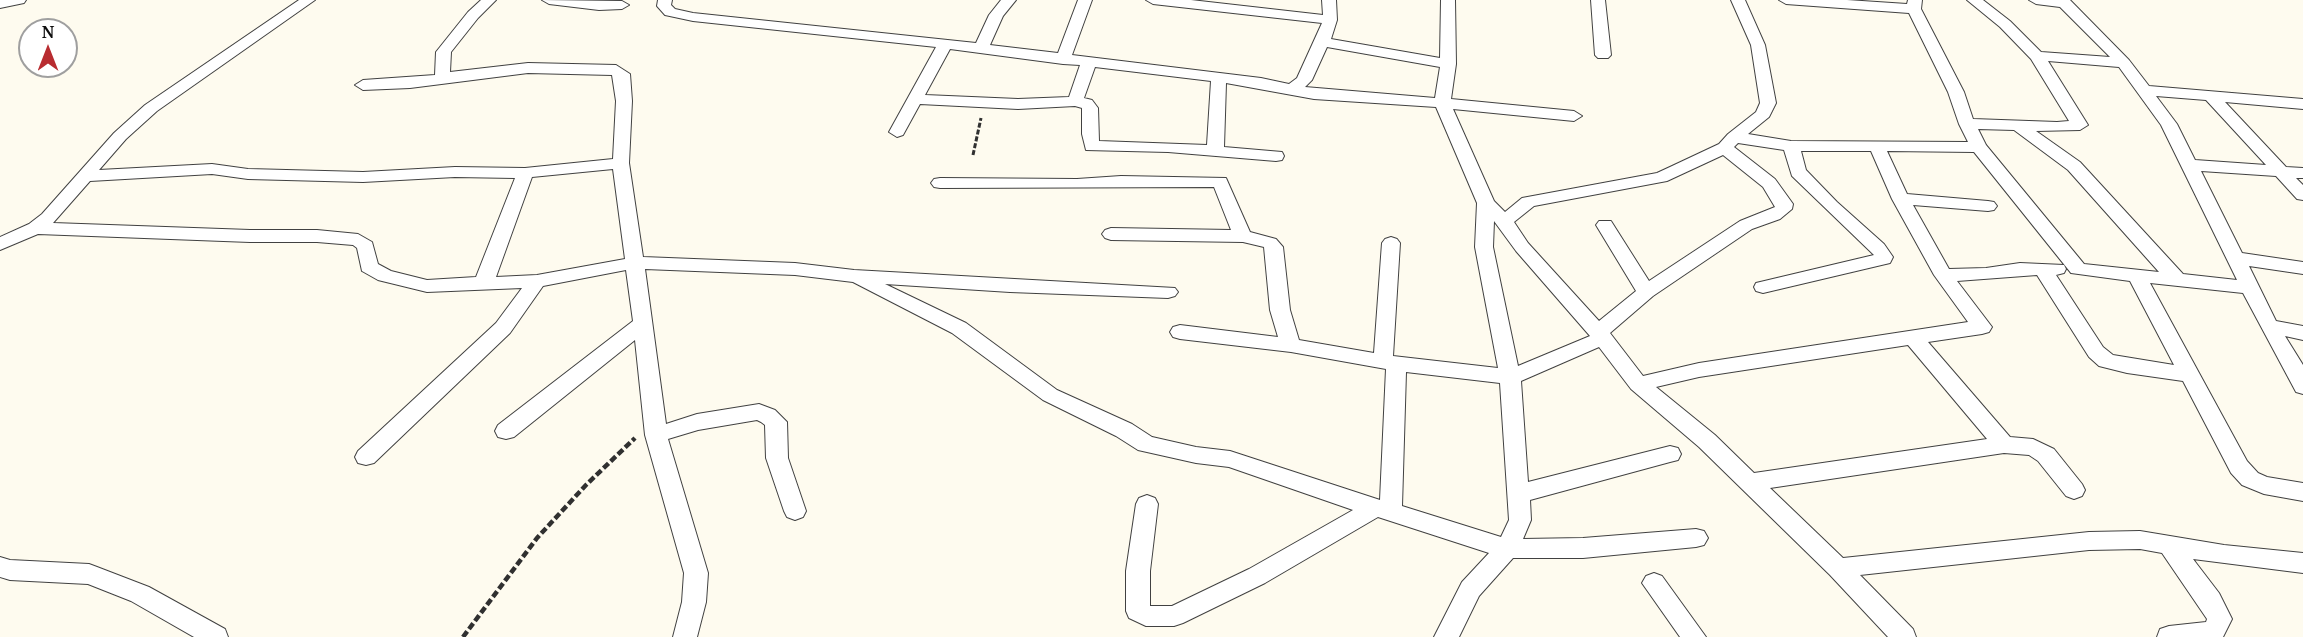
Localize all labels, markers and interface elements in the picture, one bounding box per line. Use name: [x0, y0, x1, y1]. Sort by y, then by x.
north arrow: [18, 18, 78, 78]
text: N: [42, 21, 54, 43]

